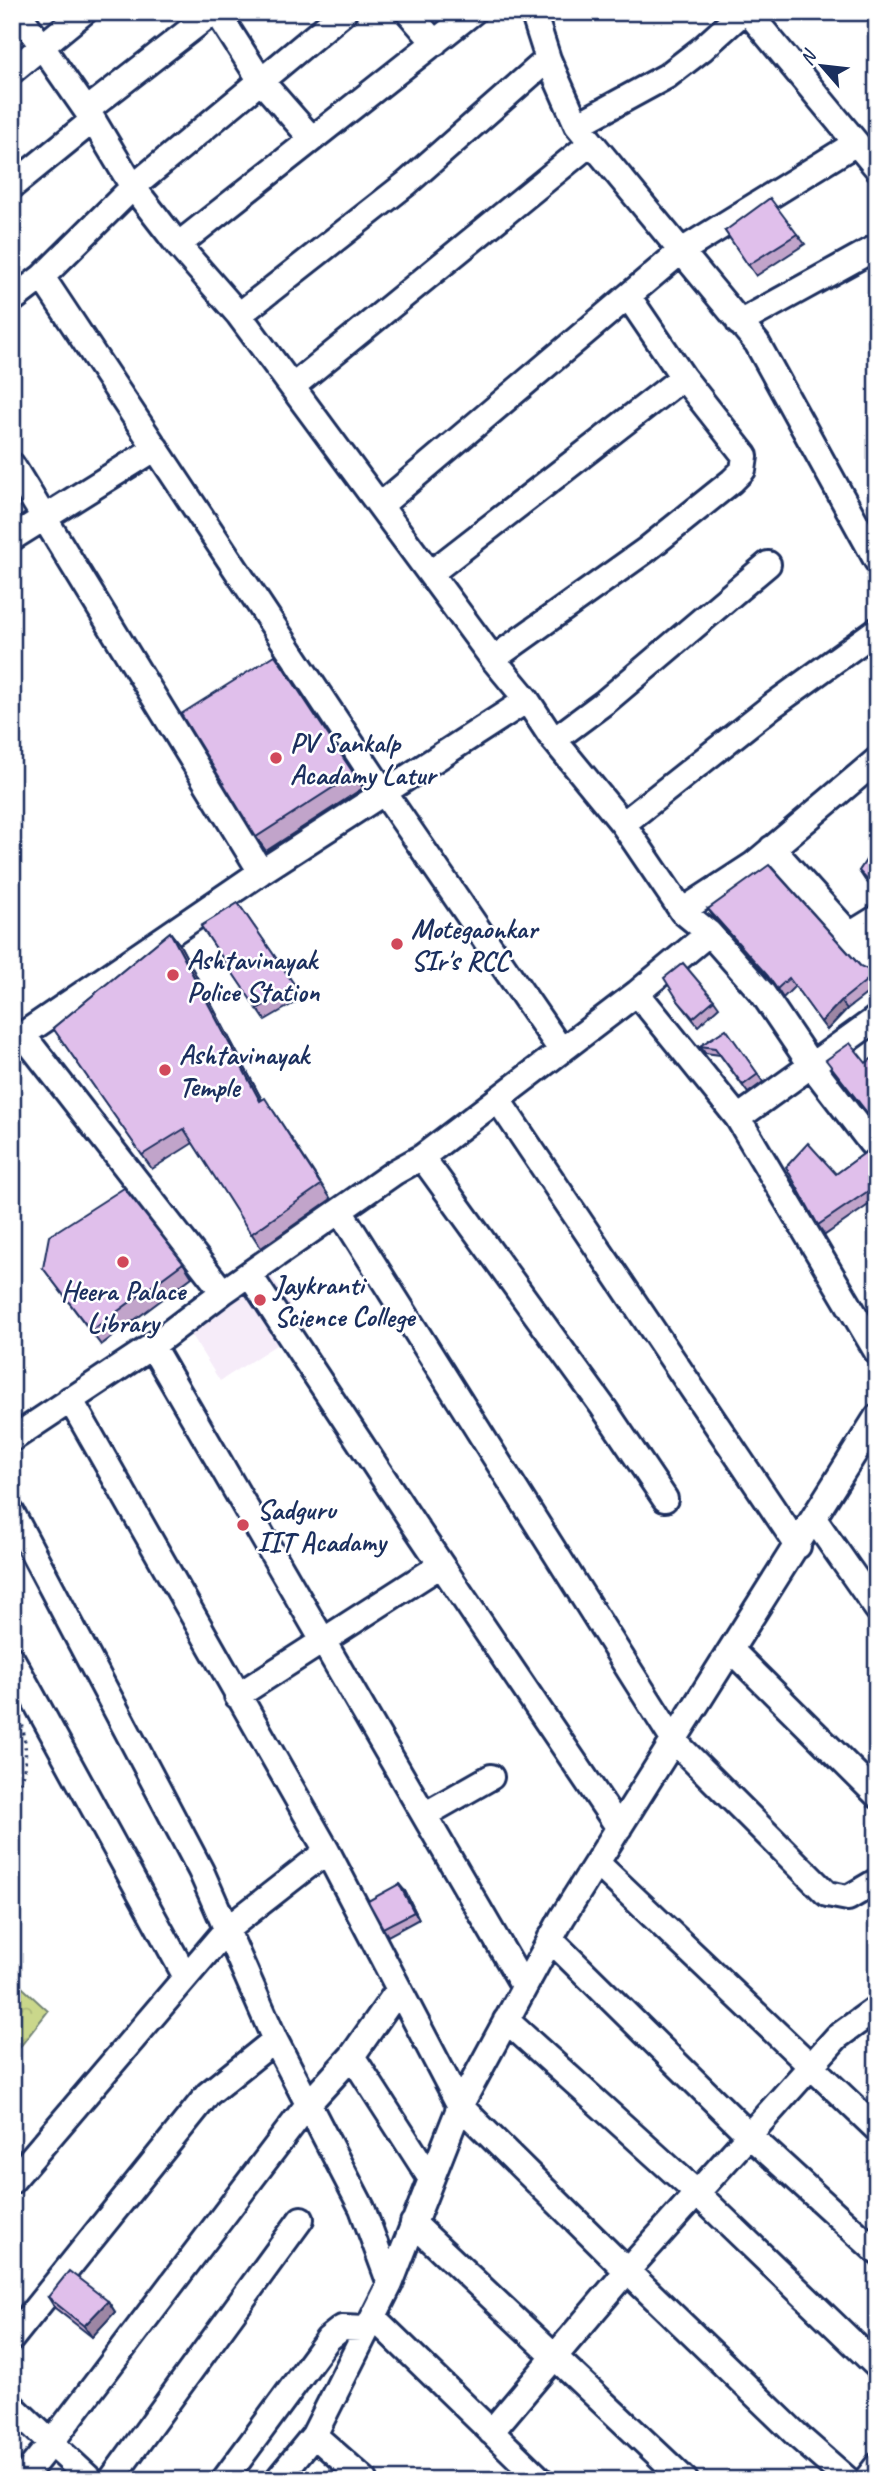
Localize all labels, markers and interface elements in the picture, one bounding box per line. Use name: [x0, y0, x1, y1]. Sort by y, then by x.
north arrow: [788, 32, 858, 102]
text: N: [795, 45, 823, 69]
place label: PV Sankalp Acadamy Latur: [290, 725, 438, 792]
marker: PV Sankalp Acadamy Latur: [268, 750, 284, 766]
place label: Motegaonkar SIr's RCC: [411, 911, 540, 978]
marker: Motegaonkar SIr's RCC: [389, 936, 405, 952]
place label: Ashtavinayak Police Station: [187, 942, 321, 1009]
marker: Ashtavinayak Police Station: [165, 967, 181, 983]
place label: Ashtavinayak Temple: [179, 1037, 311, 1104]
marker: Ashtavinayak Temple: [157, 1062, 173, 1078]
marker: Heera Palace Library: [115, 1254, 131, 1270]
place label: Jaykranti Science College: [272, 1267, 417, 1334]
place label: Heera Palace Library: [61, 1273, 188, 1340]
marker: Jaykranti Science College: [252, 1292, 268, 1308]
place label: Sadguru IIT Acadamy: [257, 1492, 388, 1559]
marker: Sadguru IIT Acadamy: [235, 1517, 251, 1533]

